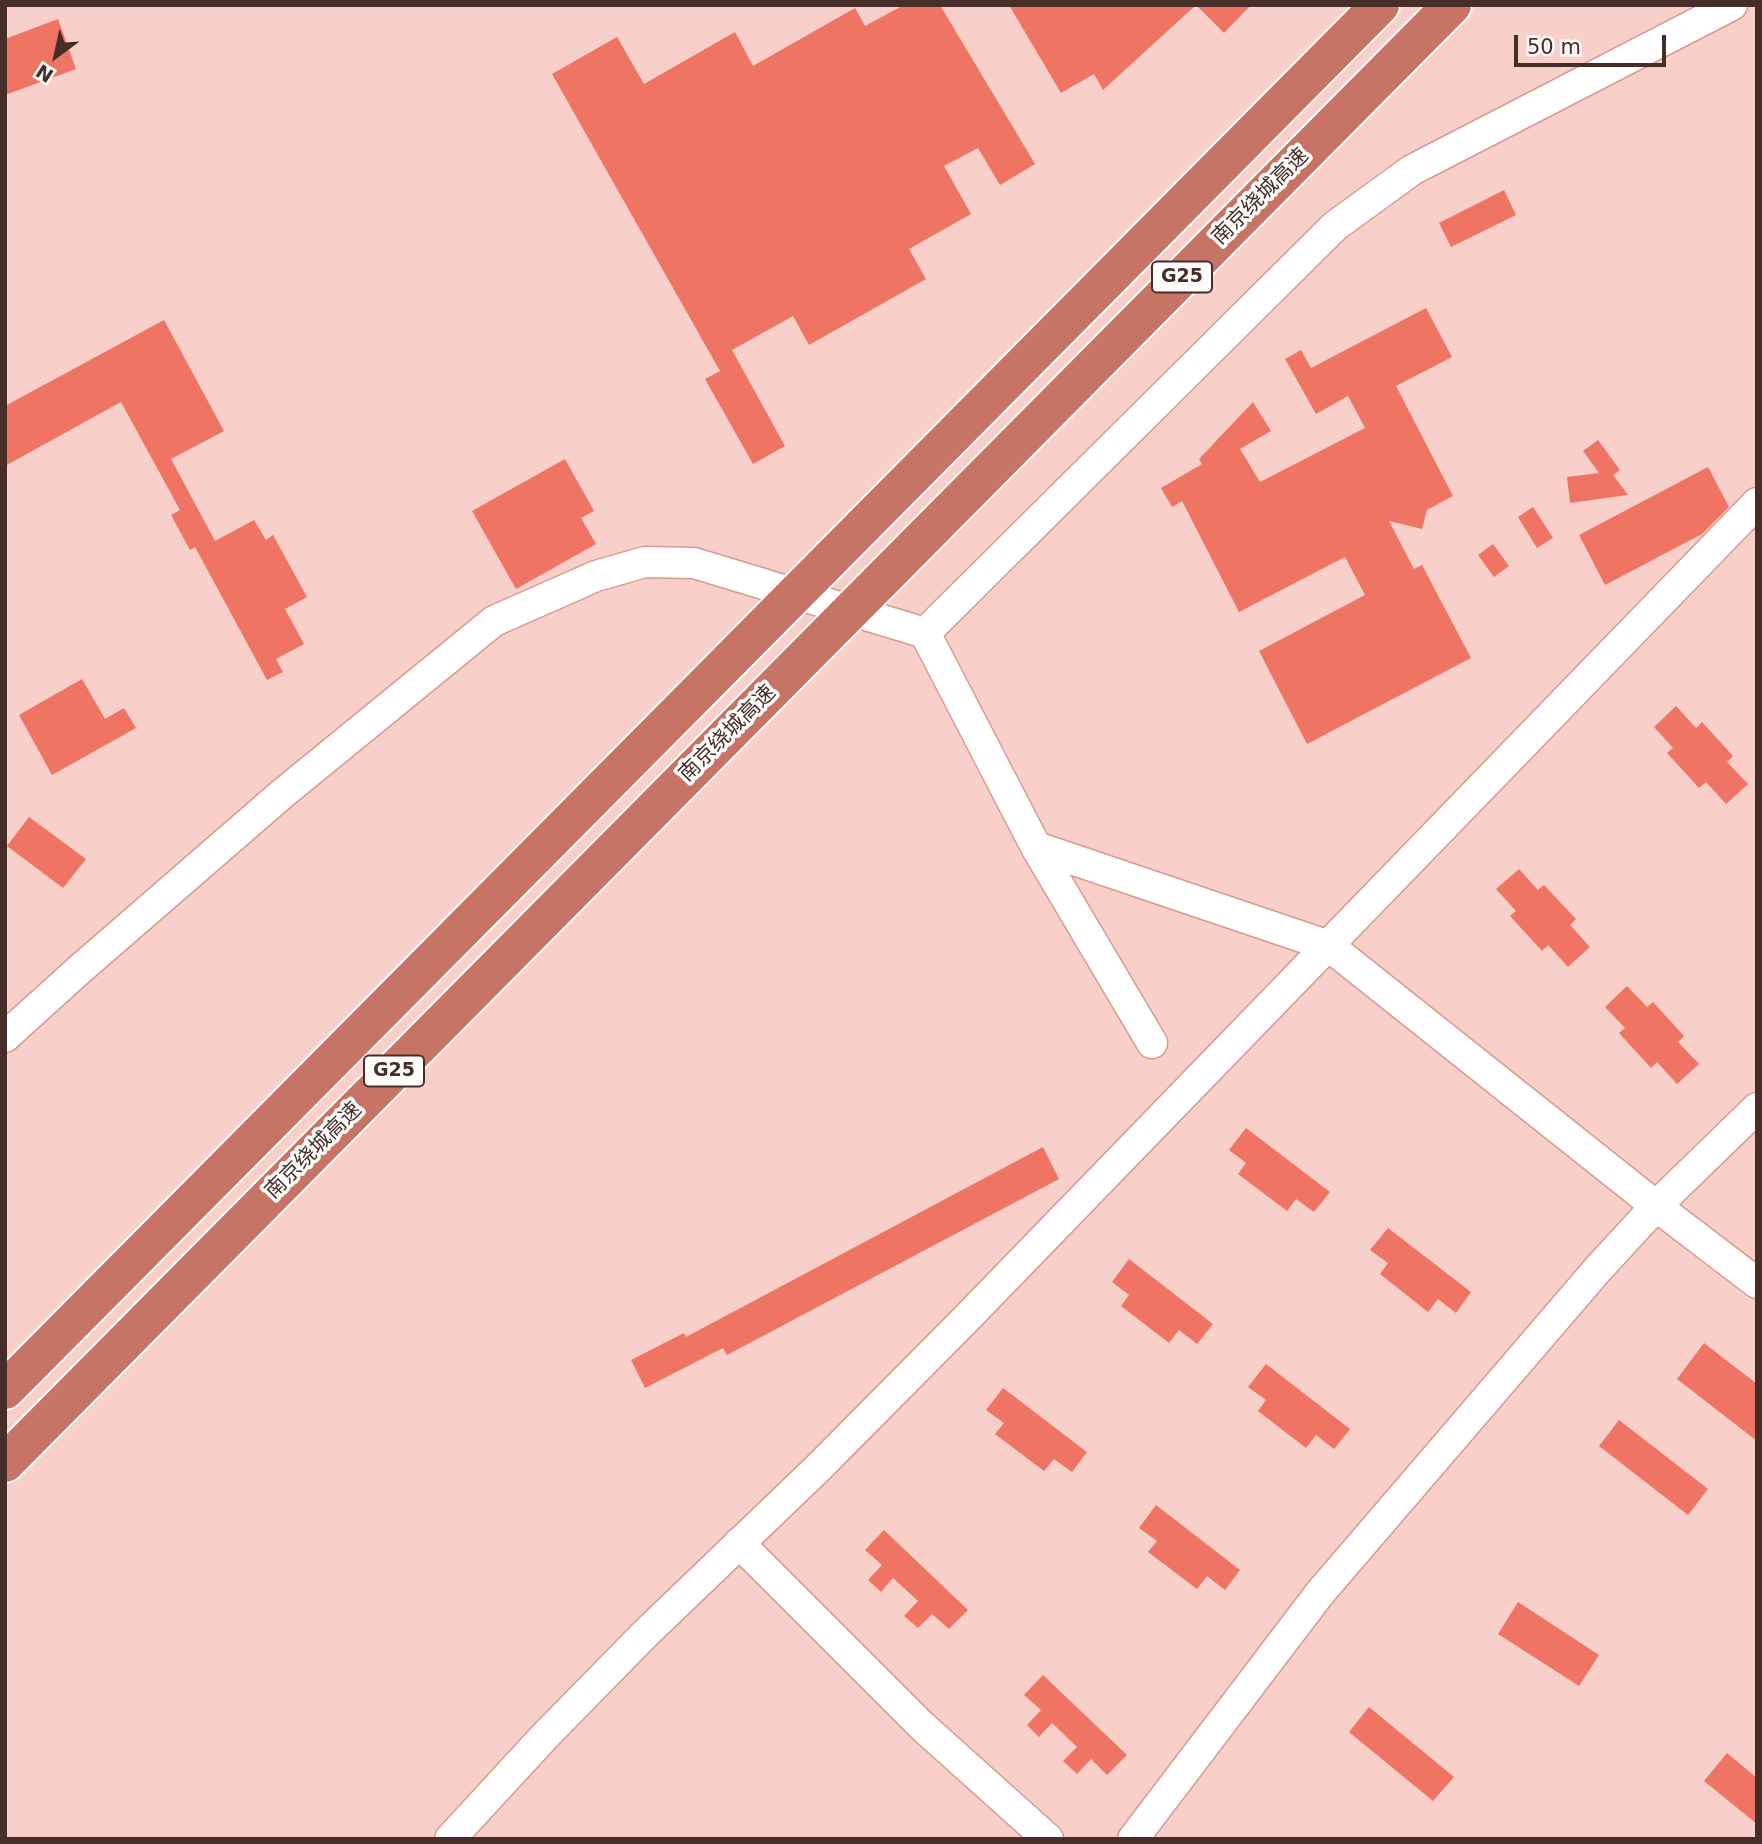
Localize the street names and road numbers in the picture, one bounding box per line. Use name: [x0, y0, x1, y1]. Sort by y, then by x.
street label: 南京绕城高速: [1208, 144, 1314, 250]
road number: G25: [1152, 262, 1212, 292]
street label: 南京绕城高速: [675, 681, 781, 787]
road number: G25: [364, 1056, 424, 1086]
street label: 南京绕城高速: [261, 1098, 367, 1204]

